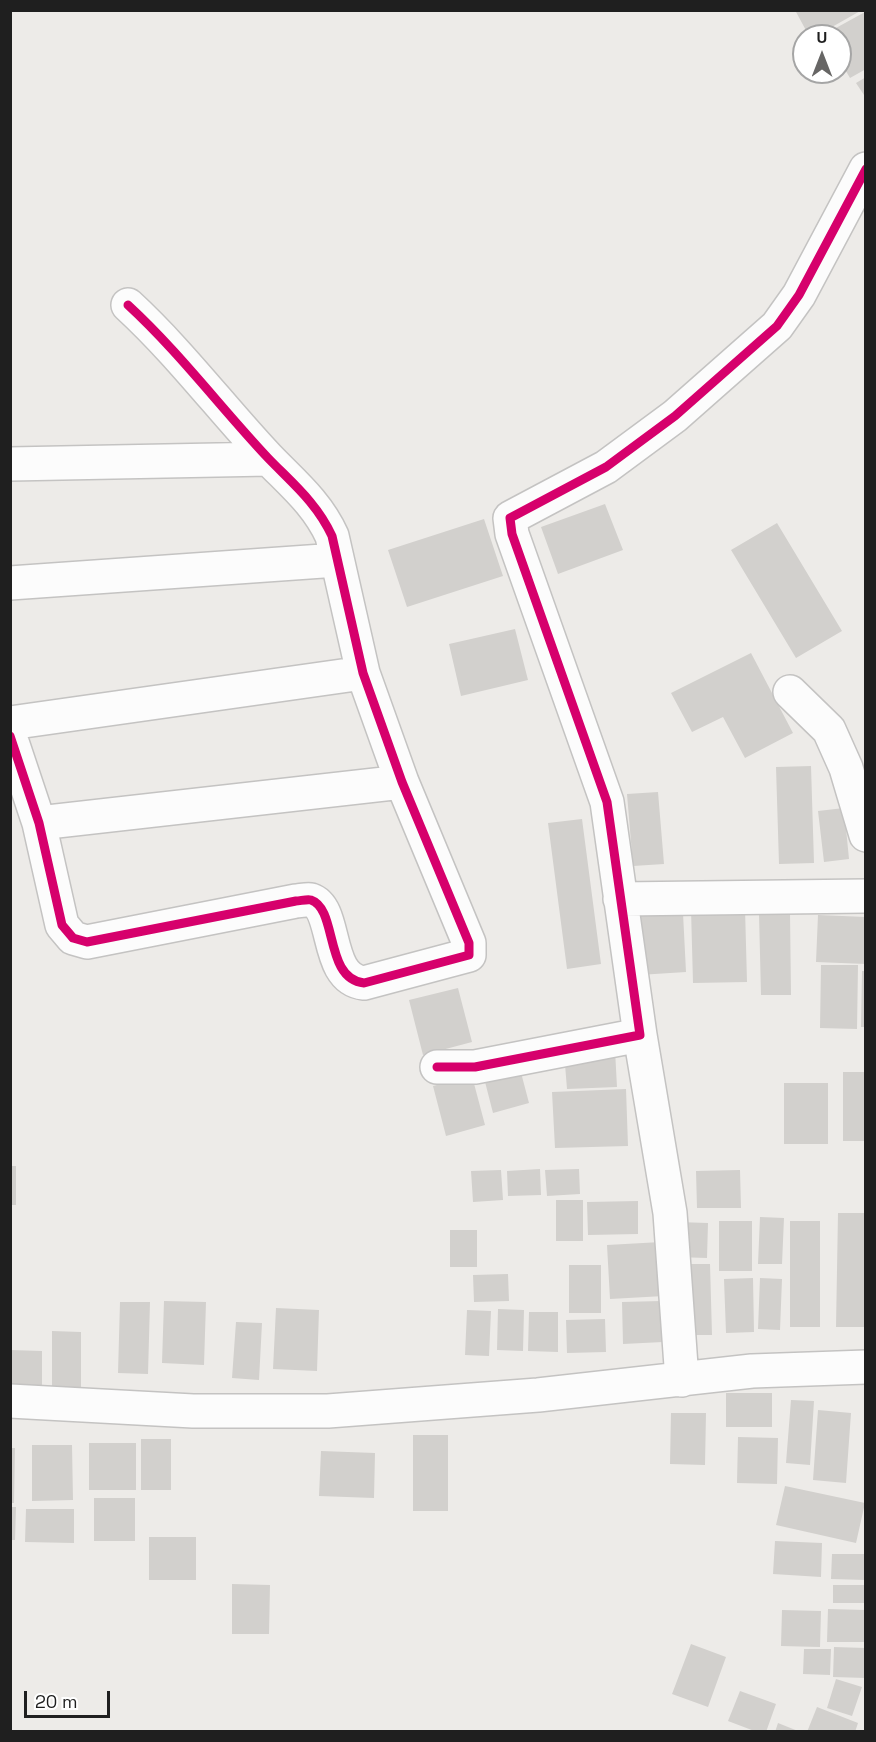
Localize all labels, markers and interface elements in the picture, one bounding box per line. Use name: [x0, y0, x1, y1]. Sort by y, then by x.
north arrow: [792, 24, 852, 84]
text: U: [817, 27, 827, 48]
scale bar: [27, 1679, 112, 1717]
text: 20 m: [35, 1690, 78, 1713]

